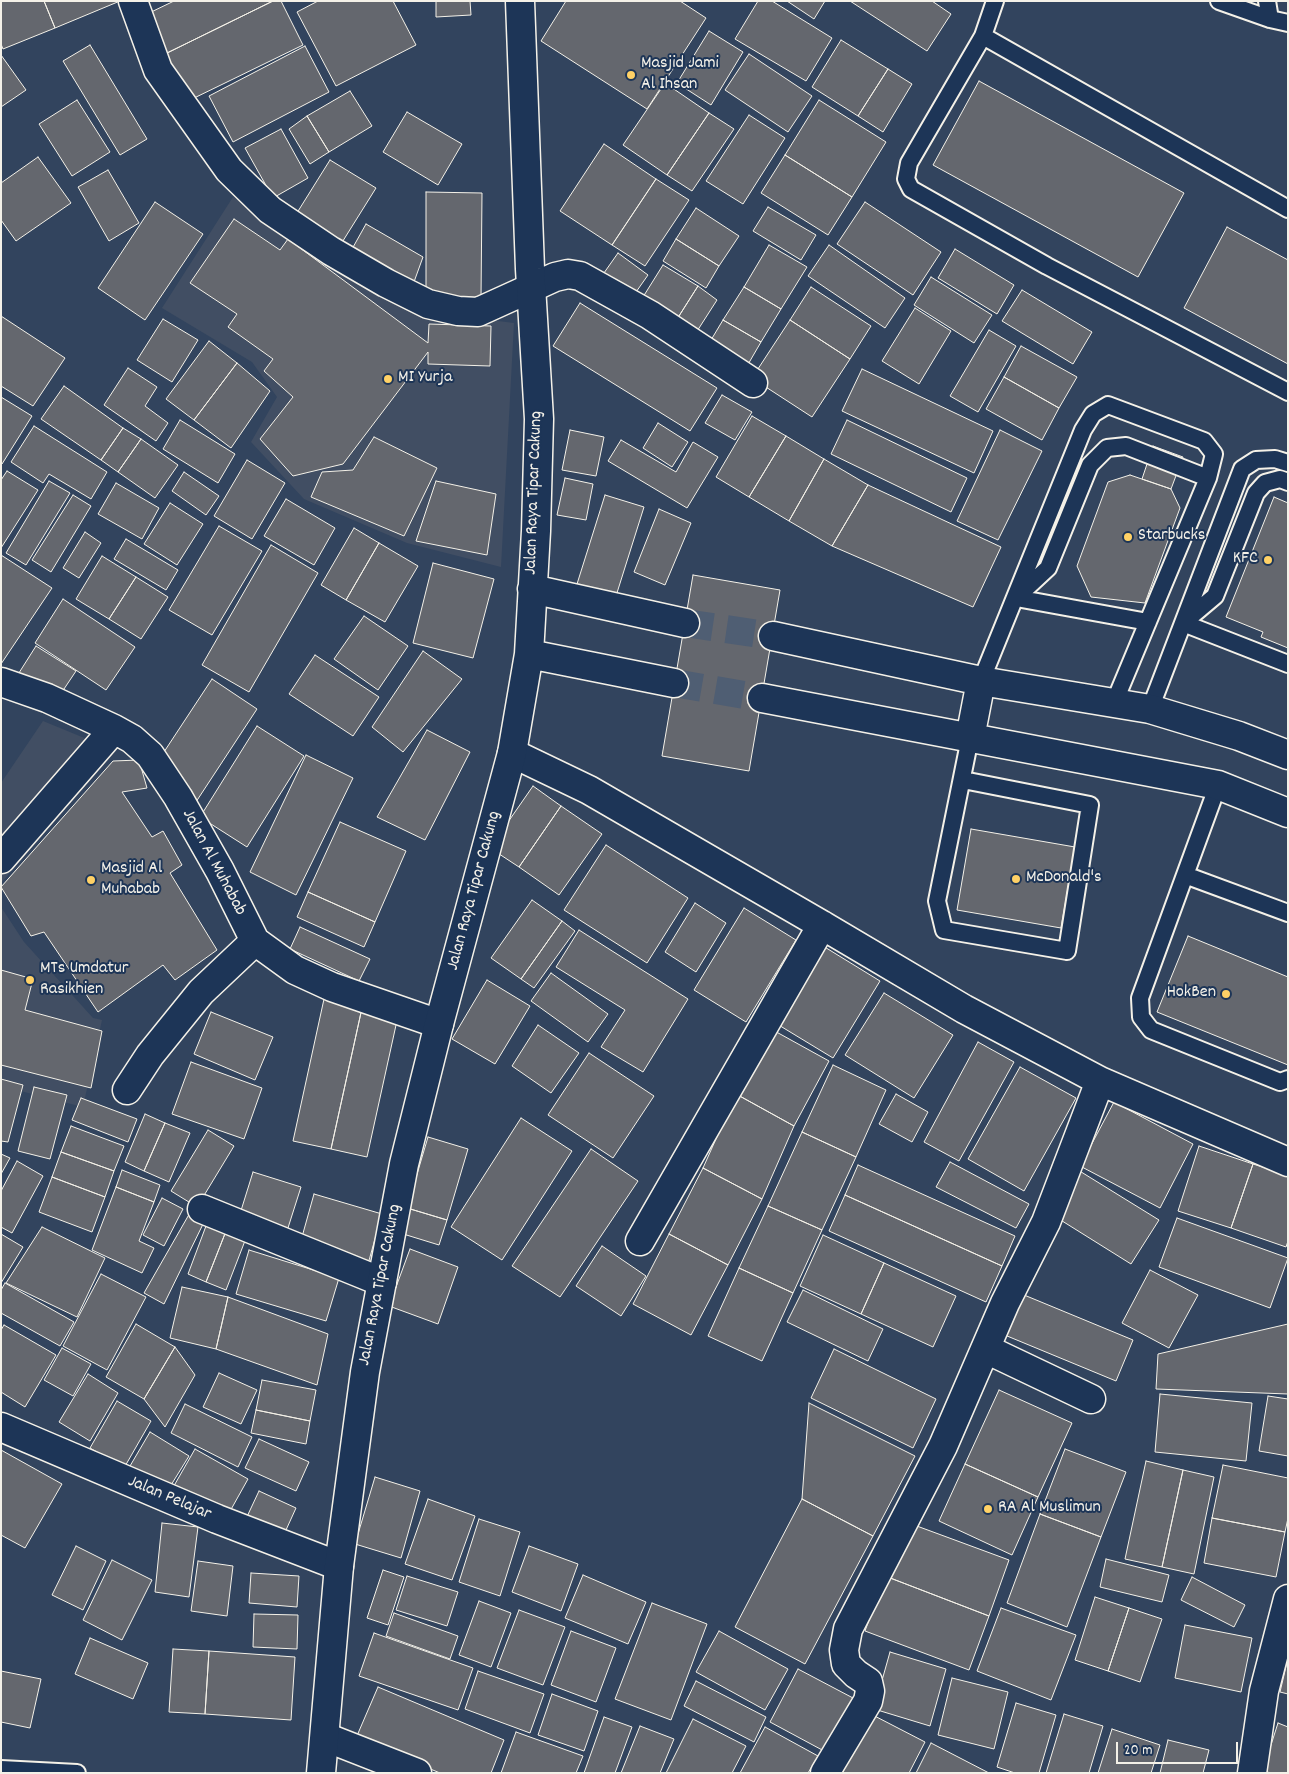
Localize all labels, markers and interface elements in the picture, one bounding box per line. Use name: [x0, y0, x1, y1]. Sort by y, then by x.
place label: Masjid Jami Al Ihsan: [641, 54, 719, 96]
marker: Masjid Jami Al Ihsan: [625, 69, 637, 81]
place label: MI Yurja: [398, 368, 452, 390]
marker: MI Yurja: [382, 373, 394, 385]
street label: Jalan Raya Tipar Cakung: [521, 411, 549, 575]
place label: Starbucks: [1138, 526, 1205, 548]
marker: Starbucks: [1122, 531, 1134, 543]
place label: KFC: [1233, 549, 1258, 571]
marker: KFC: [1262, 554, 1274, 566]
street label: Jalan Al Muhabab: [176, 806, 250, 920]
street label: Jalan Raya Tipar Cakung: [443, 809, 507, 973]
place label: Masjid Al Muhabab: [101, 859, 162, 902]
place label: McDonald's: [1026, 868, 1102, 890]
marker: McDonald's: [1010, 873, 1022, 885]
marker: Masjid Al Muhabab: [85, 874, 97, 886]
place label: MTs Umdatur Rasikhien: [40, 959, 128, 1002]
marker: MTs Umdatur Rasikhien: [24, 974, 36, 986]
place label: HokBen: [1167, 983, 1216, 1005]
marker: HokBen: [1220, 988, 1232, 1000]
street label: Jalan Raya Tipar Cakung: [355, 1202, 407, 1368]
street label: Jalan Pelajar: [124, 1472, 214, 1526]
place label: RA Al Muslimun: [998, 1498, 1101, 1520]
marker: RA Al Muslimun: [982, 1503, 994, 1515]
scale bar: [1119, 1732, 1242, 1764]
text: 20 m: [1124, 1740, 1152, 1762]

